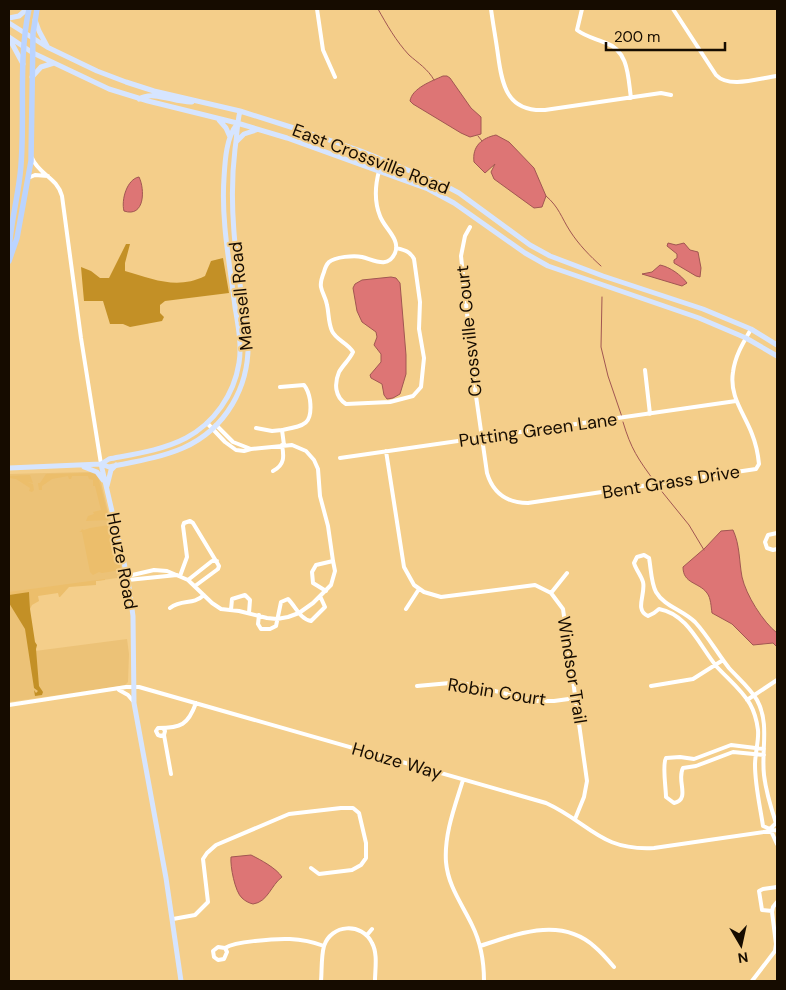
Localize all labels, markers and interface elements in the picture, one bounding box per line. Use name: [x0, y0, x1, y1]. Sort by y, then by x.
scale bar: [606, 20, 725, 52]
text: 200 m: [614, 27, 660, 47]
street label: East Crossville Road: [289, 118, 453, 200]
street label: Mansell Road: [223, 240, 259, 352]
street label: Crossville Court: [450, 264, 488, 398]
street label: Putting Green Lane: [457, 407, 619, 453]
street label: Bent Grass Drive: [601, 459, 741, 505]
street label: Houze Road: [101, 510, 143, 612]
street label: Windsor Trail: [552, 615, 592, 725]
street label: Robin Court: [446, 672, 548, 712]
street label: Houze Way: [349, 737, 445, 785]
north arrow: [716, 920, 766, 970]
text: N: [737, 948, 749, 968]

